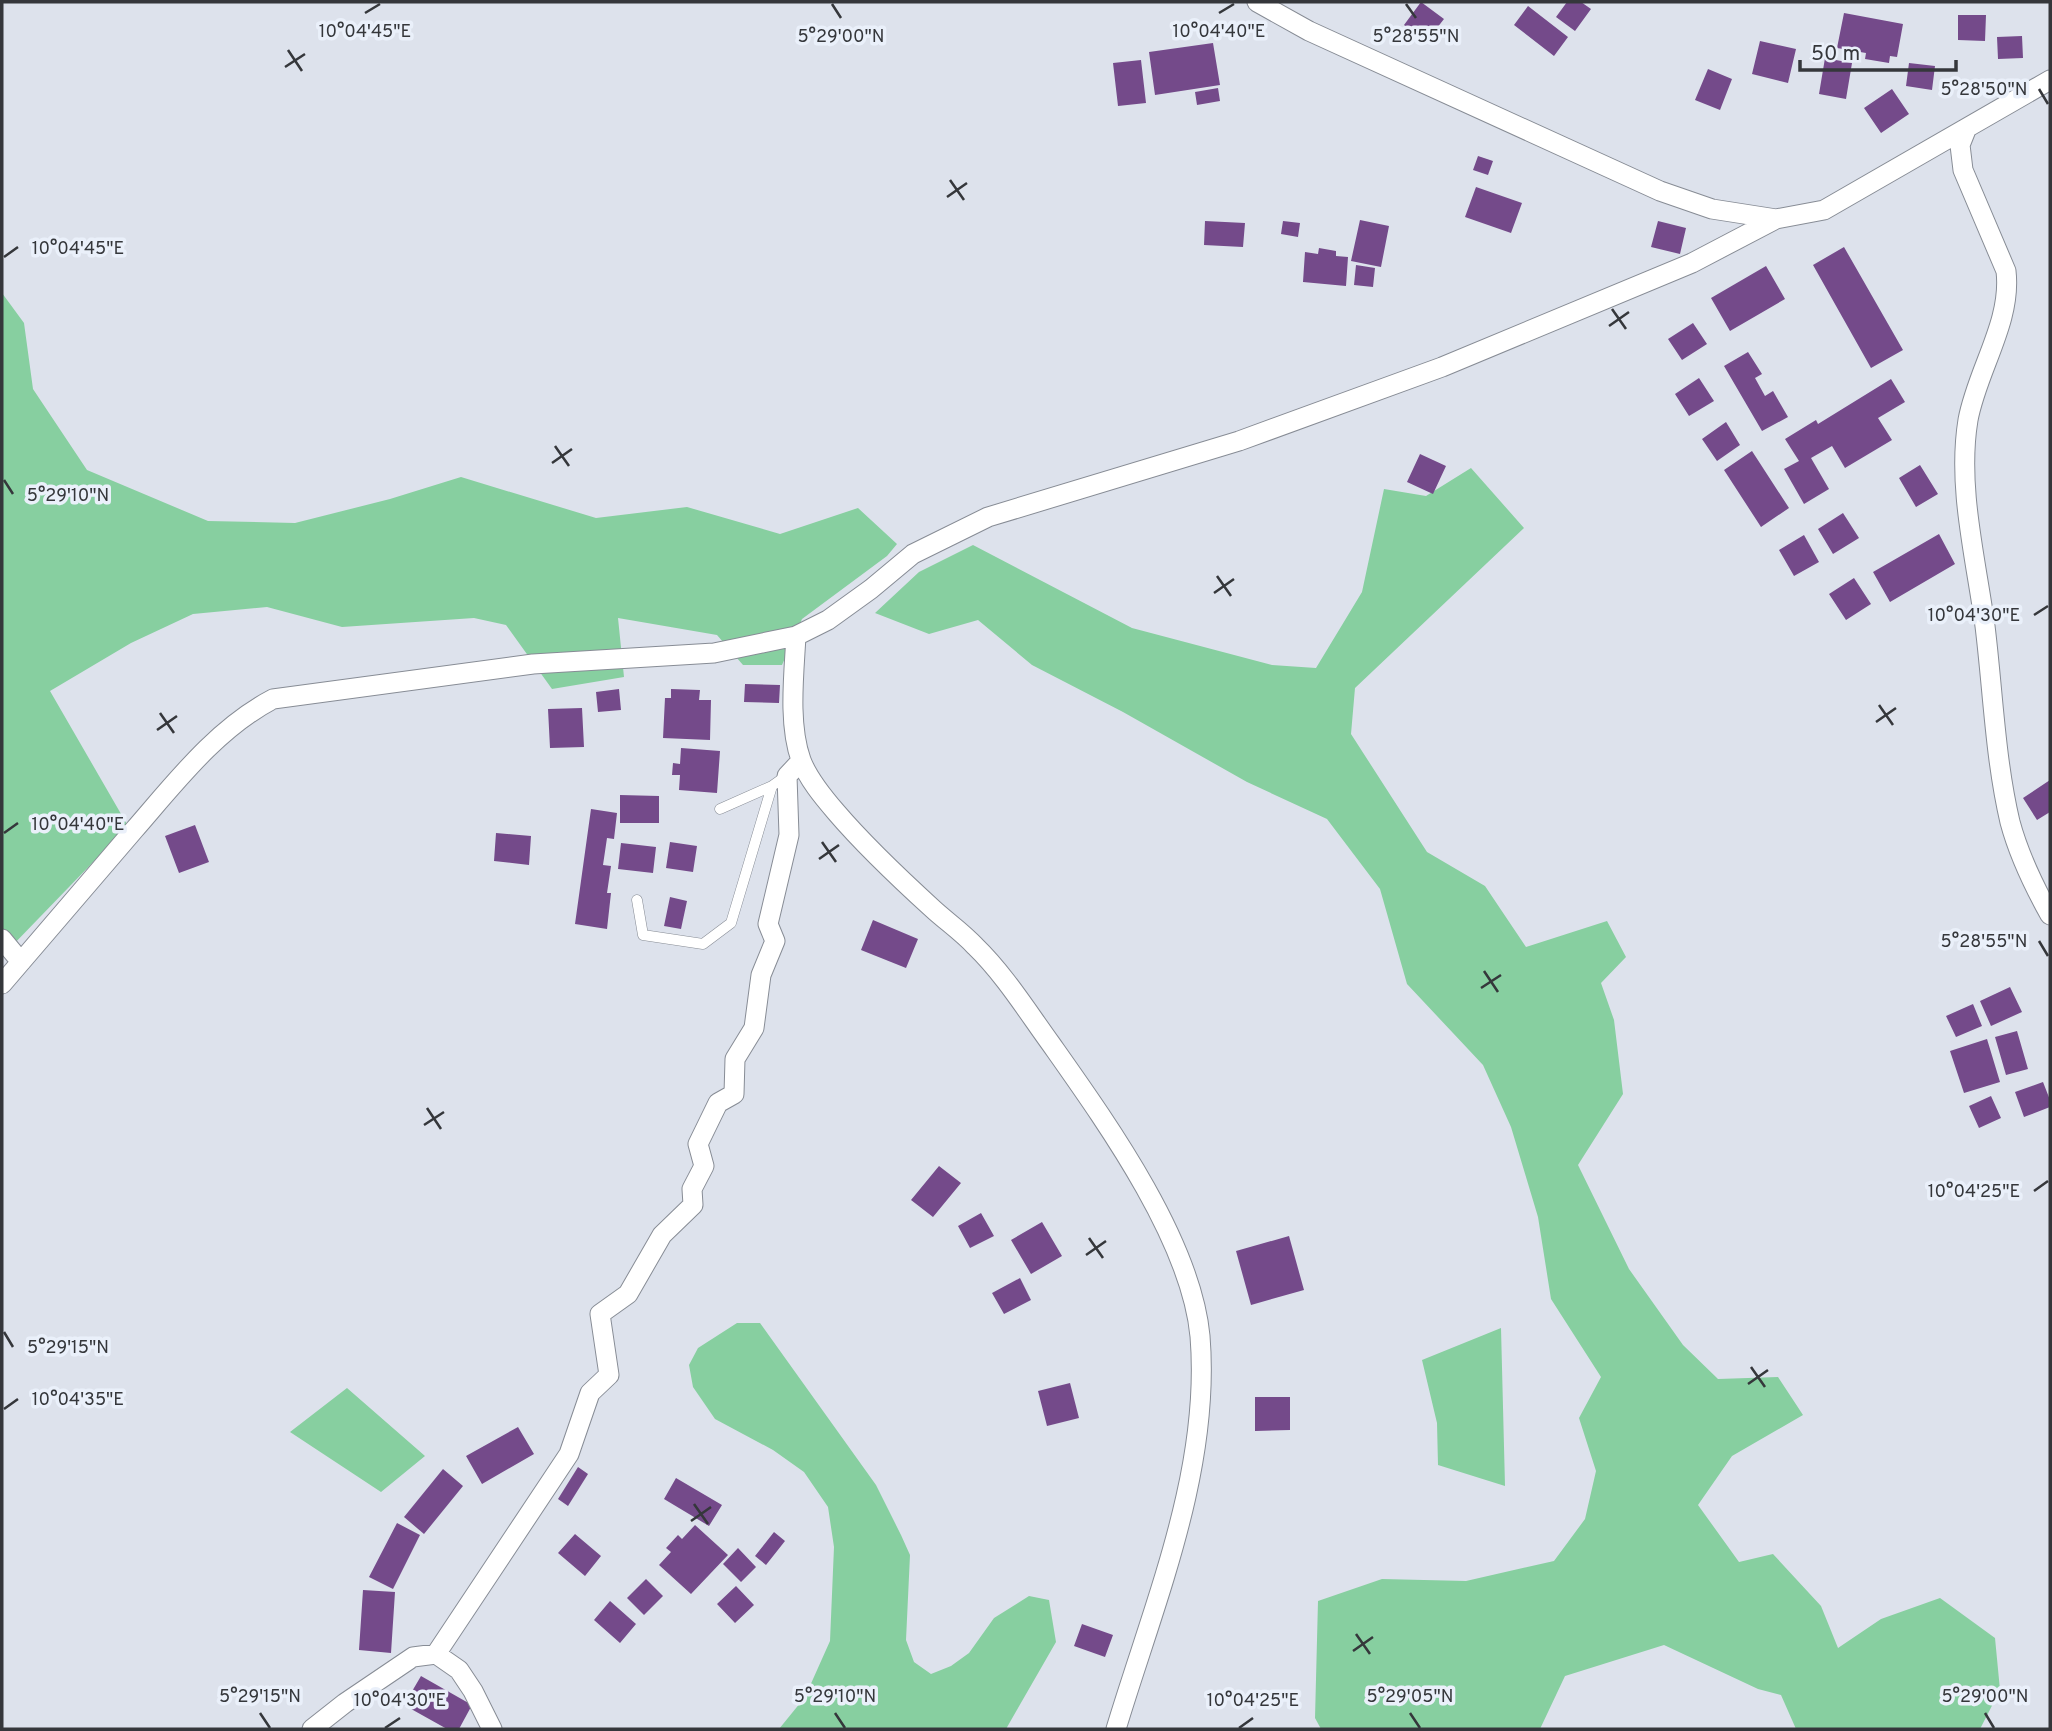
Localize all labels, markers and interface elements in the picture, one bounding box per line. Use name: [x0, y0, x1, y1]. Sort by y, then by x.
text: 10°04'45"E: [319, 21, 411, 44]
text: 10°04'40"E: [1173, 21, 1266, 44]
text: 5°29'00"N: [797, 26, 885, 49]
text: 5°28'55"N: [1373, 26, 1459, 49]
scale bar: [1800, 28, 1956, 72]
text: 50 m: [1811, 41, 1860, 68]
text: 5°28'50"N: [1940, 79, 2028, 102]
text: 10°04'45"E: [32, 238, 124, 261]
text: 5°29'10"N: [27, 485, 109, 508]
text: 10°04'30"E: [1928, 605, 2020, 628]
text: 10°04'40"E: [32, 814, 125, 837]
text: 5°28'55"N: [1941, 931, 2027, 954]
text: 10°04'25"E: [1928, 1181, 2020, 1204]
text: 5°29'15"N: [27, 1337, 109, 1360]
text: 10°04'35"E: [32, 1389, 124, 1412]
text: 5°29'15"N: [219, 1686, 301, 1709]
text: 5°29'10"N: [794, 1686, 876, 1709]
text: 5°29'05"N: [1367, 1686, 1453, 1709]
text: 5°29'00"N: [1941, 1686, 2029, 1709]
text: 10°04'30"E: [354, 1690, 446, 1713]
text: 10°04'25"E: [1207, 1690, 1299, 1713]

